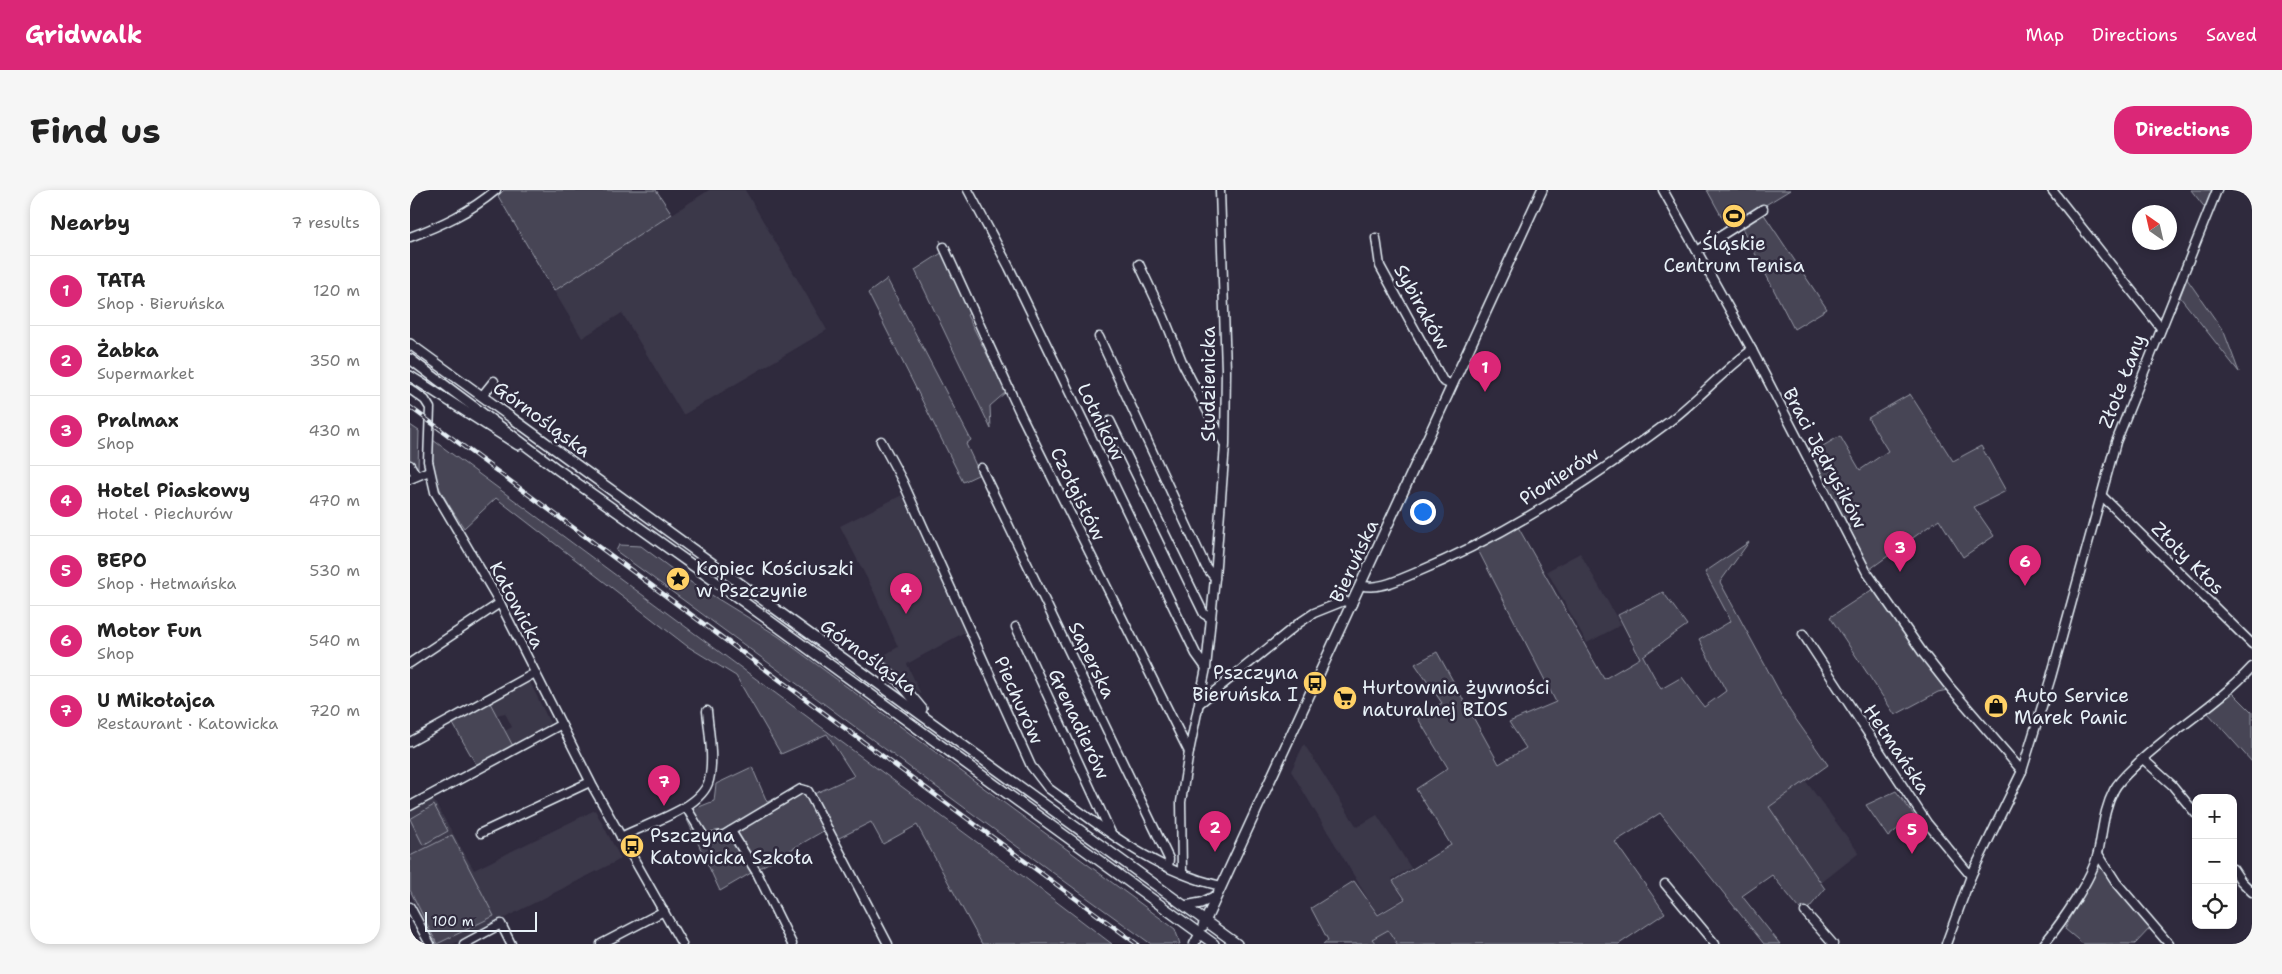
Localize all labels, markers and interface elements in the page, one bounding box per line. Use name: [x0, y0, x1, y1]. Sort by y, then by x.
text: Gridwalk: [25, 19, 142, 51]
text: Map: [2026, 23, 2064, 47]
text: Directions: [2092, 23, 2178, 47]
text: Saved: [2206, 23, 2257, 47]
button: Directions: [2114, 106, 2252, 154]
text: Find us: [30, 107, 161, 154]
sports icon: Śląskie Centrum Tenisa: [1721, 203, 1747, 229]
north arrow: [2132, 205, 2177, 250]
text: Nearby: [50, 209, 130, 237]
text: 7 results: [291, 212, 360, 233]
place label: Śląskie Centrum Tenisa: [1664, 230, 1805, 278]
street label: Sybiraków: [1388, 260, 1456, 354]
text: TATA: [97, 268, 146, 293]
text: 1: [62, 280, 70, 301]
text: 120 m: [313, 280, 360, 301]
text: Shop · Bieruńska: [97, 293, 225, 314]
street label: Studzienicka: [1196, 326, 1221, 442]
street label: Złote Łany: [2093, 330, 2151, 432]
text: Żabka: [97, 338, 159, 363]
text: 2: [60, 350, 72, 371]
text: 350 m: [309, 350, 360, 371]
pin: 1: [1469, 351, 1501, 392]
text: Supermarket: [97, 363, 194, 384]
street label: Górnośląska: [488, 375, 596, 463]
street label: Lotników: [1071, 379, 1131, 465]
street label: Braci Jędrysików: [1777, 383, 1873, 533]
text: Pralmax: [97, 408, 179, 433]
text: 3: [60, 420, 72, 441]
text: 430 m: [309, 420, 360, 441]
text: Shop: [97, 433, 134, 454]
street label: Pionierów: [1514, 441, 1604, 511]
street label: Czołgistów: [1045, 443, 1111, 545]
text: Hotel Piaskowy: [97, 478, 250, 503]
text: 4: [60, 490, 72, 511]
text: 470 m: [309, 490, 360, 511]
your location: [1410, 499, 1436, 525]
text: Hotel · Piechurów: [97, 503, 233, 524]
street label: Bieruńska: [1324, 515, 1384, 607]
street label: Złoty Kłos: [2146, 516, 2230, 600]
pin: 3: [1884, 531, 1916, 572]
pin: 6: [2009, 545, 2041, 586]
text: BEPO: [97, 548, 147, 573]
place label: Kopiec Kościuszki w Pszczynie: [696, 556, 854, 603]
street label: Katowicka: [484, 557, 550, 653]
text: 5: [61, 560, 71, 581]
text: 530 m: [310, 560, 360, 581]
place icon: Kopiec Kościuszki w Pszczynie: [665, 566, 691, 592]
text: Shop · Hetmańska: [97, 573, 237, 594]
pin: 4: [890, 573, 922, 614]
street label: Górnośląska: [815, 613, 923, 701]
street label: Saperska: [1063, 617, 1121, 703]
text: Motor Fun: [97, 618, 202, 643]
text: 6: [60, 630, 72, 651]
text: 540 m: [309, 630, 360, 651]
text: Shop: [97, 643, 134, 664]
street label: Piechurów: [988, 652, 1050, 748]
place label: Pszczyna Bieruńska I: [1192, 660, 1298, 707]
street label: Grenadierów: [1042, 665, 1116, 783]
bus stop icon: Pszczyna Bieruńska I: [1302, 670, 1328, 696]
place label: Hurtownia żywności naturalnej BIOS: [1362, 675, 1550, 722]
place label: Auto Service Marek Panic: [2014, 683, 2129, 730]
supermarket icon: Hurtownia żywności naturalnej BIOS: [1332, 685, 1358, 711]
text: U Mikołajca: [97, 688, 215, 713]
shop icon: Auto Service Marek Panic: [1983, 693, 2009, 719]
street label: Hetmańska: [1858, 699, 1936, 799]
text: 7: [60, 700, 72, 721]
text: 720 m: [309, 700, 360, 721]
text: Restaurant · Katowicka: [97, 713, 278, 734]
pin: 7: [648, 765, 680, 806]
map controls: [2192, 794, 2237, 929]
button: +: [2192, 794, 2237, 839]
pin: 2: [1199, 811, 1231, 852]
pin: 5: [1896, 813, 1928, 854]
place label: Pszczyna Katowicka Szkoła: [650, 823, 813, 870]
bus stop icon: Pszczyna Katowicka Szkoła: [619, 833, 645, 859]
button: −: [2192, 839, 2237, 884]
button: locate: [2192, 884, 2237, 929]
scale bar: [425, 909, 538, 932]
text: 100 m: [432, 912, 474, 930]

